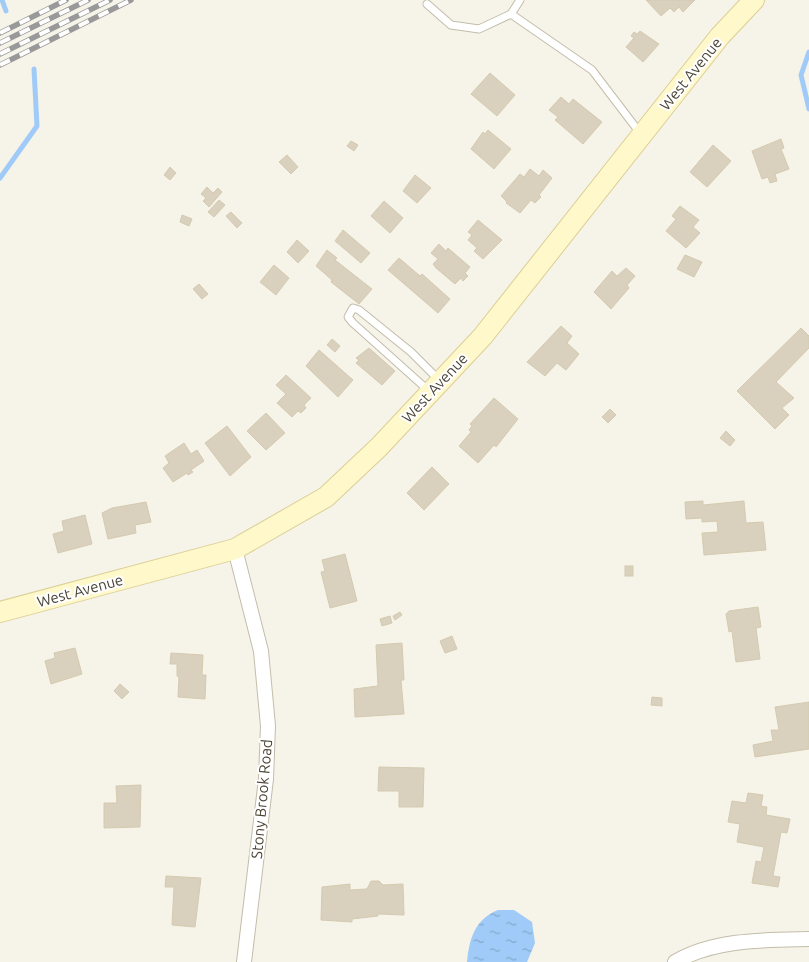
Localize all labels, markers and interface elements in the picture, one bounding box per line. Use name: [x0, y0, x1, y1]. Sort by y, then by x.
street label: West Avenue: [656, 34, 725, 113]
street label: West Avenue: [398, 350, 471, 426]
street label: West Avenue: [35, 571, 125, 610]
street label: Stony Brook Road: [248, 738, 275, 859]

